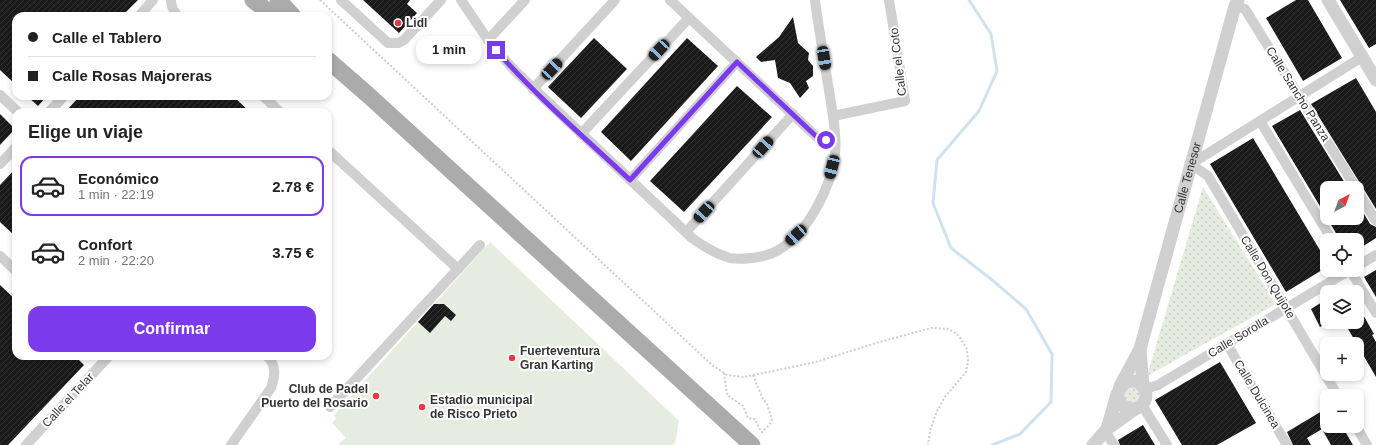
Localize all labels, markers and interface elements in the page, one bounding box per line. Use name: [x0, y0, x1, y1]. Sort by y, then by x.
place label: Lidl: [406, 16, 427, 30]
marker: Lidl: [393, 18, 403, 28]
street label: Calle el Coto: [887, 27, 909, 97]
text: Calle el Tablero: [52, 29, 162, 46]
callout: 1 min: [416, 36, 482, 64]
car: [646, 37, 672, 63]
route end: [487, 41, 505, 59]
text: 1 min: [432, 42, 466, 57]
street label: Calle Sancho Panza: [1263, 44, 1333, 144]
car: [816, 45, 832, 71]
car: [539, 56, 565, 82]
text: Calle Rosas Majoreras: [52, 67, 212, 84]
text: Elige un viaje: [28, 122, 143, 142]
route start: [817, 131, 835, 149]
car: [751, 134, 775, 160]
street label: Calle Tenesor: [1171, 140, 1204, 215]
car: [823, 154, 841, 180]
icon: car: [30, 168, 66, 204]
text: Económico: [78, 170, 159, 187]
text: 2.78 €: [272, 178, 314, 195]
north arrow: [1320, 181, 1364, 225]
map controls: [1320, 181, 1364, 433]
text: 1 min · 22:19: [78, 187, 154, 202]
car: [692, 199, 716, 225]
car: [783, 223, 809, 247]
street label: Calle Don Quijote: [1238, 233, 1298, 321]
button: locate: [1320, 233, 1364, 277]
icon: car: [30, 234, 66, 270]
text: Confort: [78, 236, 132, 253]
text: 3.75 €: [272, 244, 314, 261]
text: 2 min · 22:20: [78, 253, 154, 268]
button: layers: [1320, 285, 1364, 329]
button: Confirmar: [28, 306, 316, 352]
street label: Calle Sorolla: [1205, 313, 1271, 361]
button: +: [1320, 337, 1364, 381]
place label: Fuerteventura Gran Karting: [520, 344, 600, 372]
marker: Fuerteventura Gran Karting: [507, 353, 517, 363]
street label: Calle Dulcinea: [1231, 357, 1283, 431]
street label: Calle el Telar: [39, 370, 97, 430]
place label: Club de Padel Puerto del Rosario: [261, 382, 368, 410]
button: −: [1320, 389, 1364, 433]
marker: Club de Padel Puerto del Rosario: [371, 391, 381, 401]
place label: Estadio municipal de Risco Prieto: [430, 393, 533, 421]
marker: Estadio municipal de Risco Prieto: [417, 402, 427, 412]

